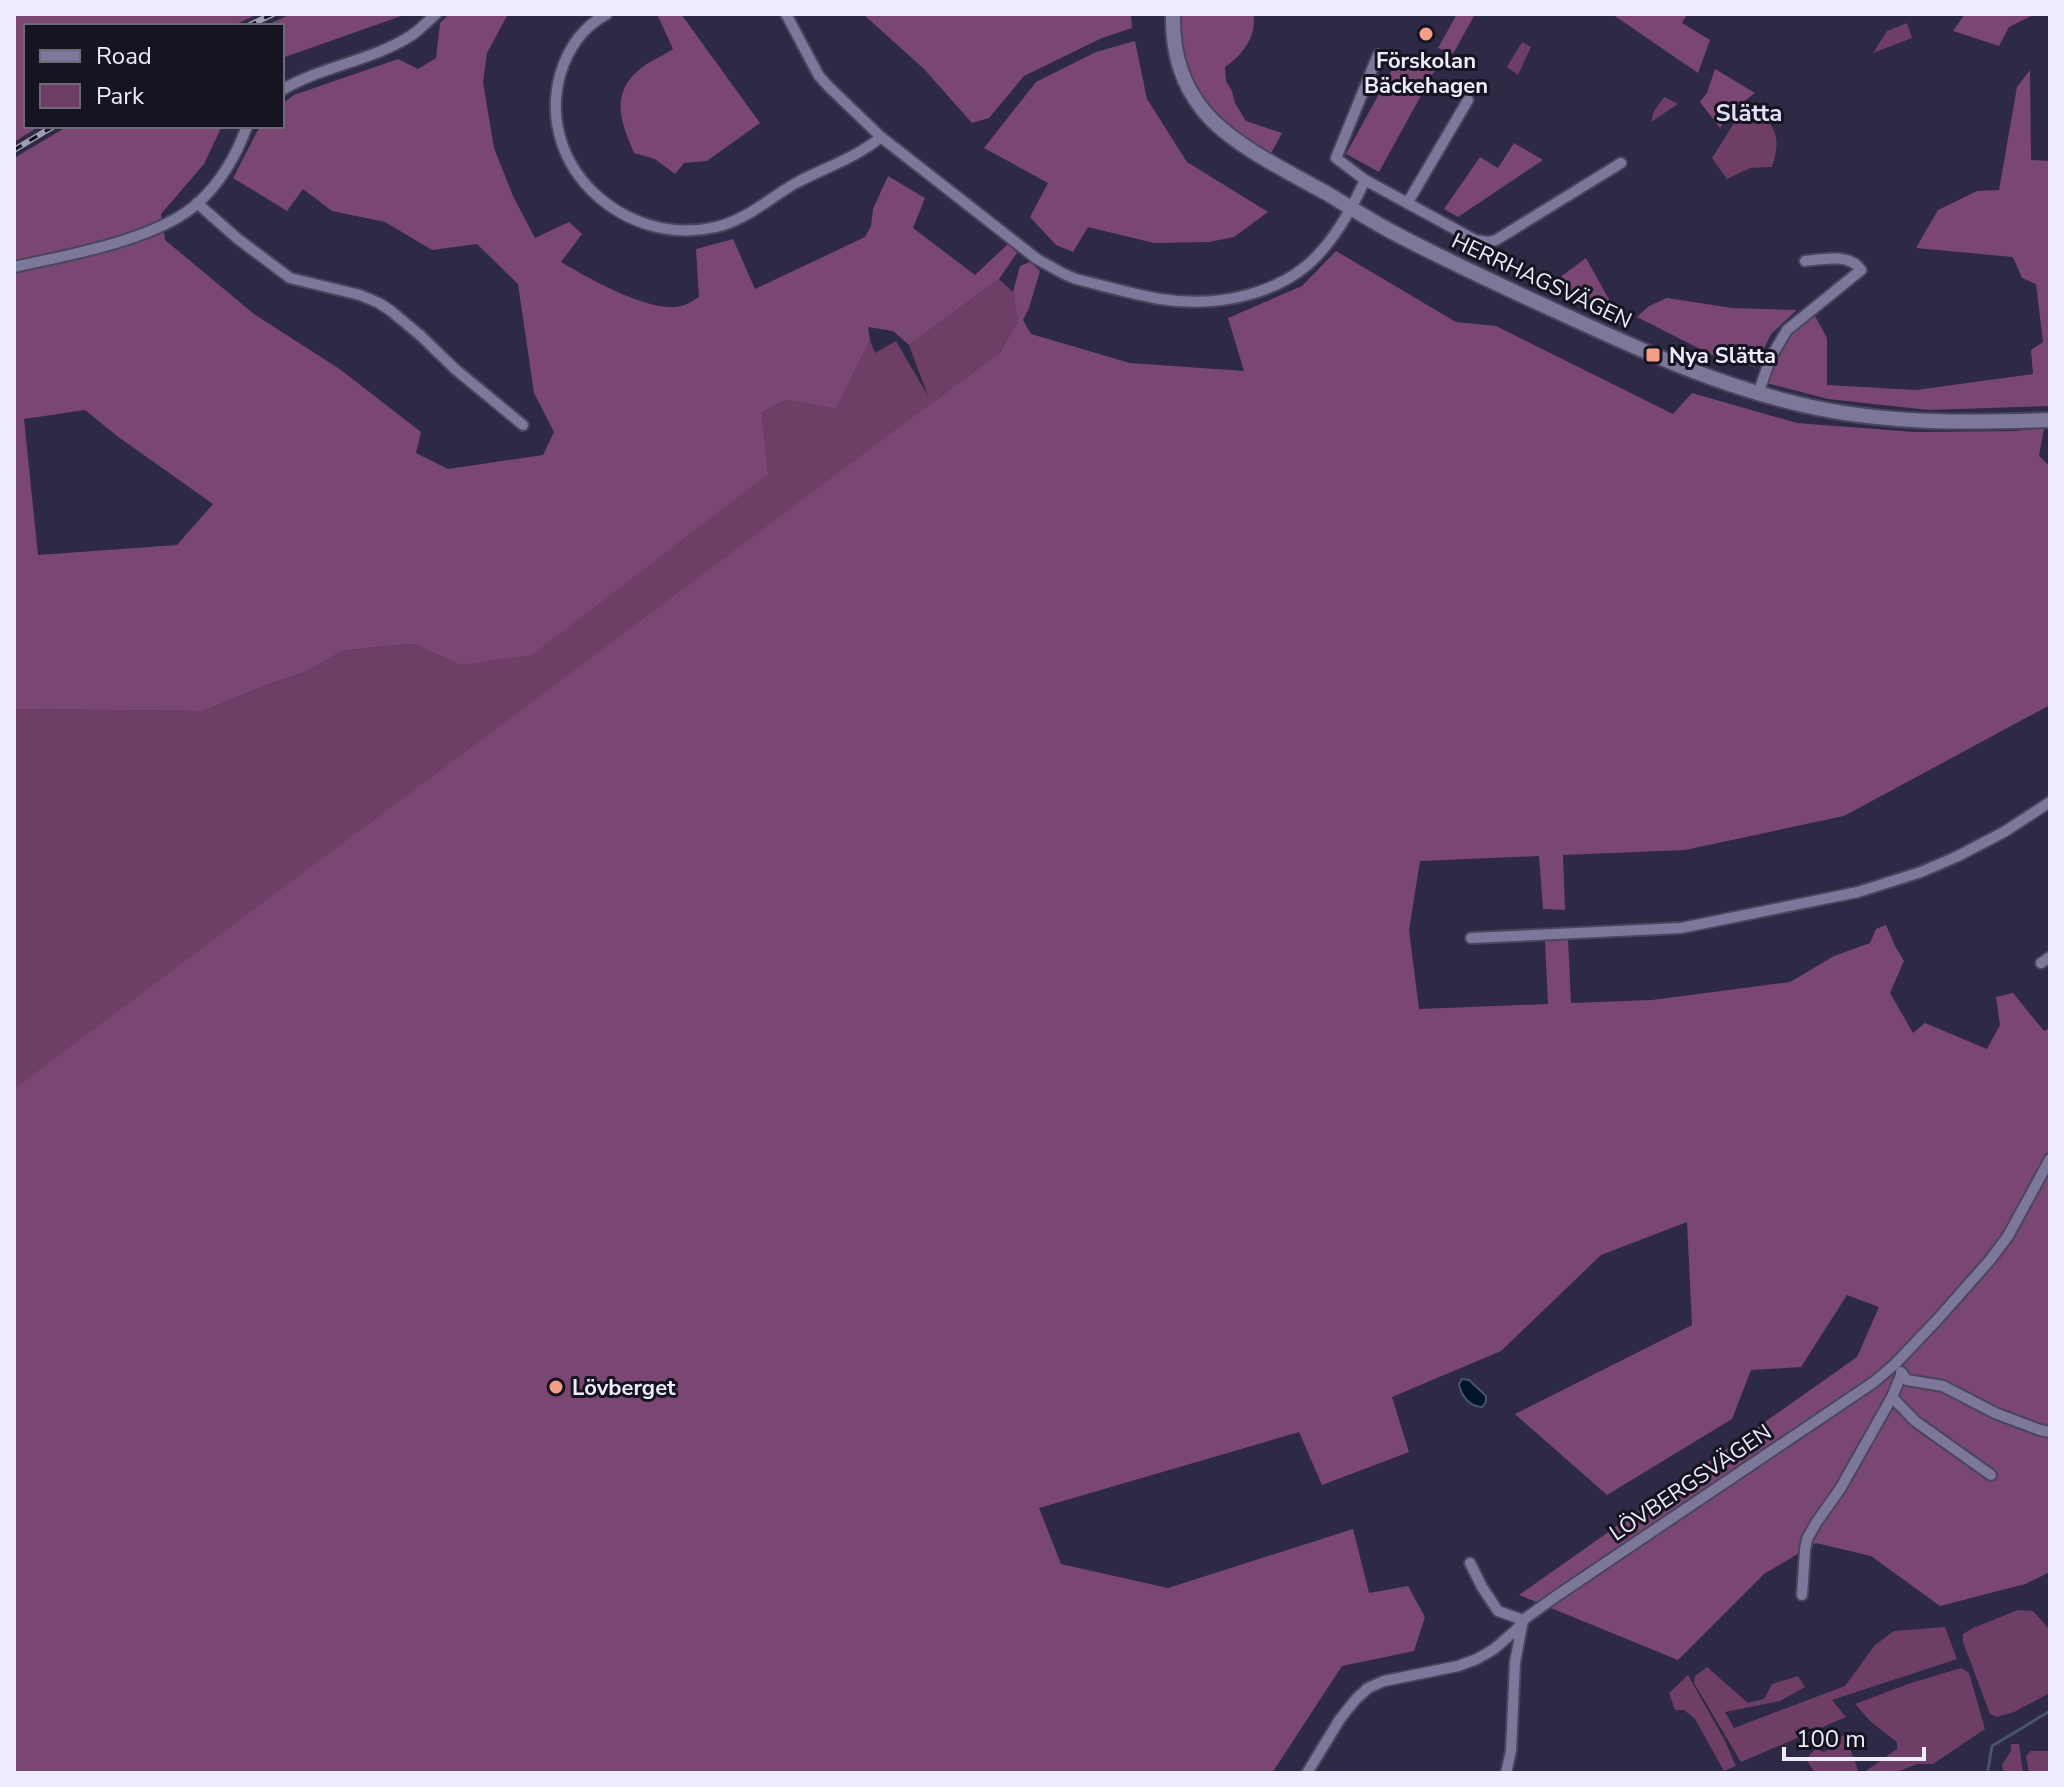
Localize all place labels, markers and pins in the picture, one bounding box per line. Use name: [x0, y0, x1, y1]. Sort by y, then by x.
marker: Förskolan Bäckehagen: [1417, 25, 1435, 43]
place label: Förskolan Bäckehagen: [1364, 46, 1488, 101]
place label: Nya Slätta: [1669, 341, 1776, 371]
marker: Nya Slätta: [1644, 346, 1662, 364]
place label: Lövberget: [572, 1373, 676, 1403]
marker: Lövberget: [547, 1378, 565, 1396]

